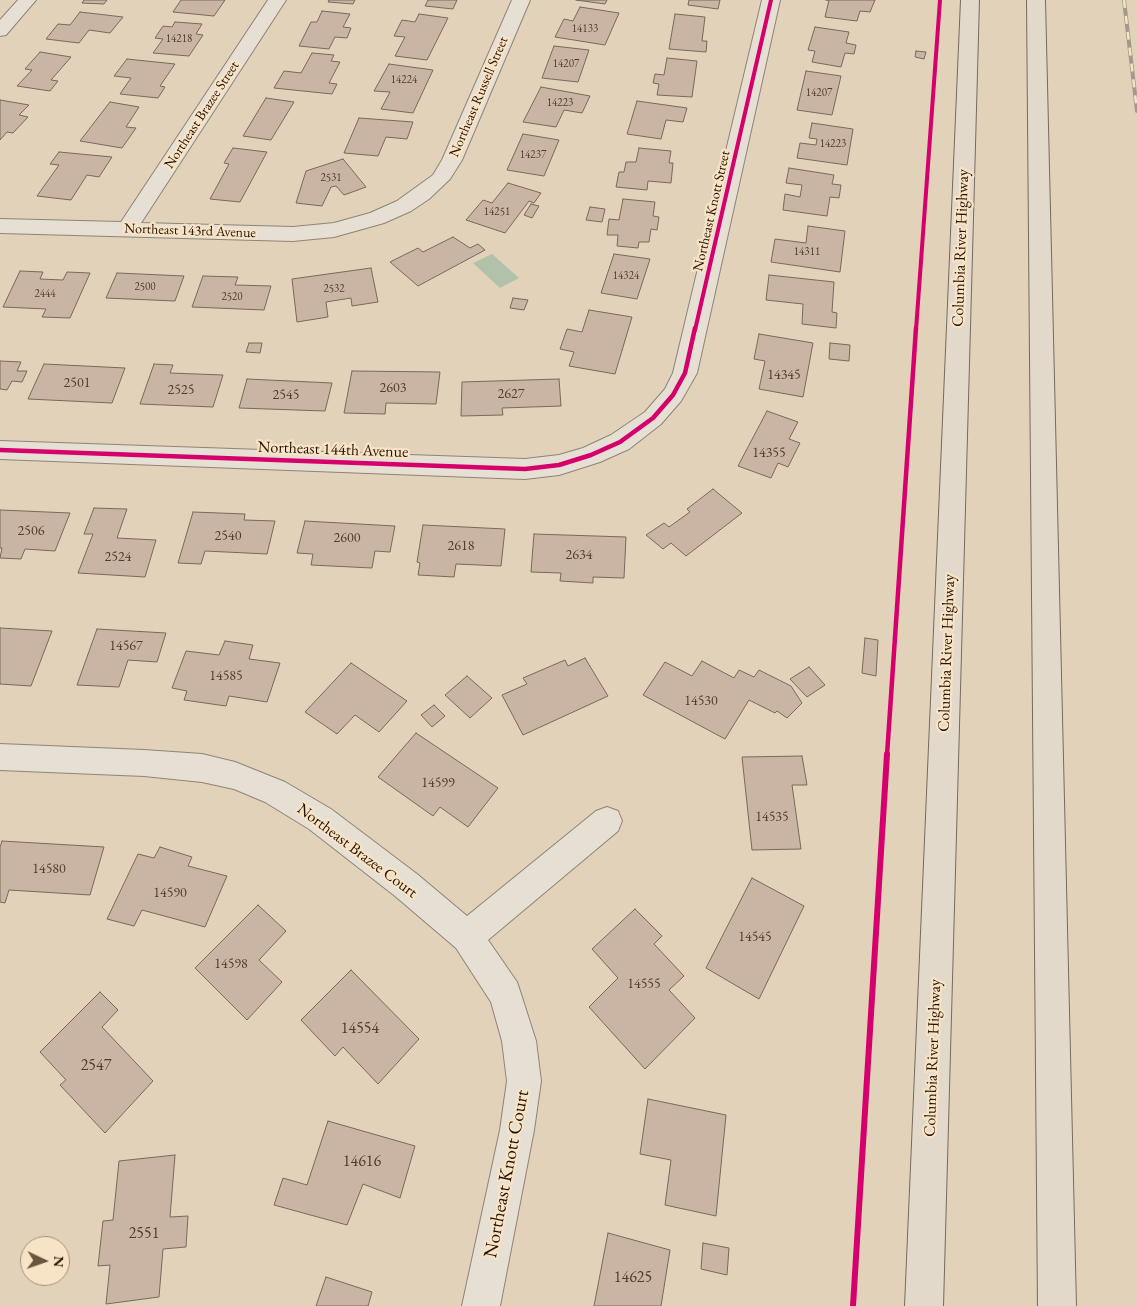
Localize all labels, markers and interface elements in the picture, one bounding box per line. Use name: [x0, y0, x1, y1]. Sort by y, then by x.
house number: 14133: [572, 22, 598, 36]
house number: 14218: [166, 32, 192, 46]
street label: Northeast Russell Street: [446, 34, 512, 160]
house number: 14207: [553, 57, 579, 71]
street label: Northeast Brazee Street: [161, 58, 243, 172]
house number: 14224: [391, 73, 417, 87]
house number: 14207: [806, 86, 832, 100]
house number: 14223: [547, 96, 573, 110]
house number: 14223: [820, 137, 846, 151]
house number: 14237: [520, 148, 546, 162]
street label: Northeast Knott Street: [690, 149, 734, 273]
street label: Columbia River Highway: [949, 169, 973, 327]
house number: 2531: [320, 171, 342, 185]
house number: 14251: [484, 205, 510, 219]
street label: Northeast 143rd Avenue: [124, 220, 256, 242]
house number: 14311: [794, 245, 820, 259]
house number: 14324: [613, 269, 639, 283]
house number: 2500: [134, 280, 156, 294]
house number: 2532: [323, 282, 345, 296]
house number: 2444: [34, 287, 56, 301]
house number: 2520: [221, 290, 243, 304]
house number: 14345: [767, 367, 801, 383]
house number: 2501: [64, 375, 90, 391]
house number: 2603: [380, 380, 406, 396]
house number: 2525: [168, 382, 194, 398]
house number: 2627: [498, 386, 524, 402]
house number: 2545: [273, 387, 299, 403]
street label: Northeast 144th Avenue: [257, 438, 409, 462]
house number: 14355: [752, 445, 786, 461]
house number: 2506: [18, 523, 44, 539]
house number: 2540: [215, 528, 241, 544]
house number: 2600: [334, 530, 360, 546]
house number: 2618: [448, 538, 474, 554]
house number: 2634: [566, 547, 592, 563]
house number: 2524: [105, 549, 131, 565]
street label: Columbia River Highway: [935, 574, 959, 732]
house number: 14567: [109, 638, 143, 654]
house number: 14585: [209, 668, 243, 684]
house number: 14530: [684, 693, 718, 709]
house number: 14599: [421, 775, 455, 791]
street label: Northeast Brazee Court: [293, 800, 421, 902]
house number: 14535: [755, 809, 789, 825]
house number: 14580: [32, 861, 66, 877]
house number: 14590: [153, 885, 187, 901]
house number: 14545: [738, 929, 772, 945]
house number: 14598: [214, 956, 248, 972]
house number: 14555: [627, 976, 661, 992]
street label: Columbia River Highway: [921, 979, 945, 1137]
house number: 14554: [341, 1019, 379, 1039]
house number: 2547: [81, 1056, 111, 1076]
street label: Northeast Knott Court: [480, 1088, 534, 1260]
house number: 14616: [343, 1152, 381, 1172]
house number: 2551: [129, 1224, 159, 1244]
north arrow: [20, 1236, 70, 1286]
text: N: [50, 1256, 68, 1268]
house number: 14625: [614, 1268, 652, 1288]

